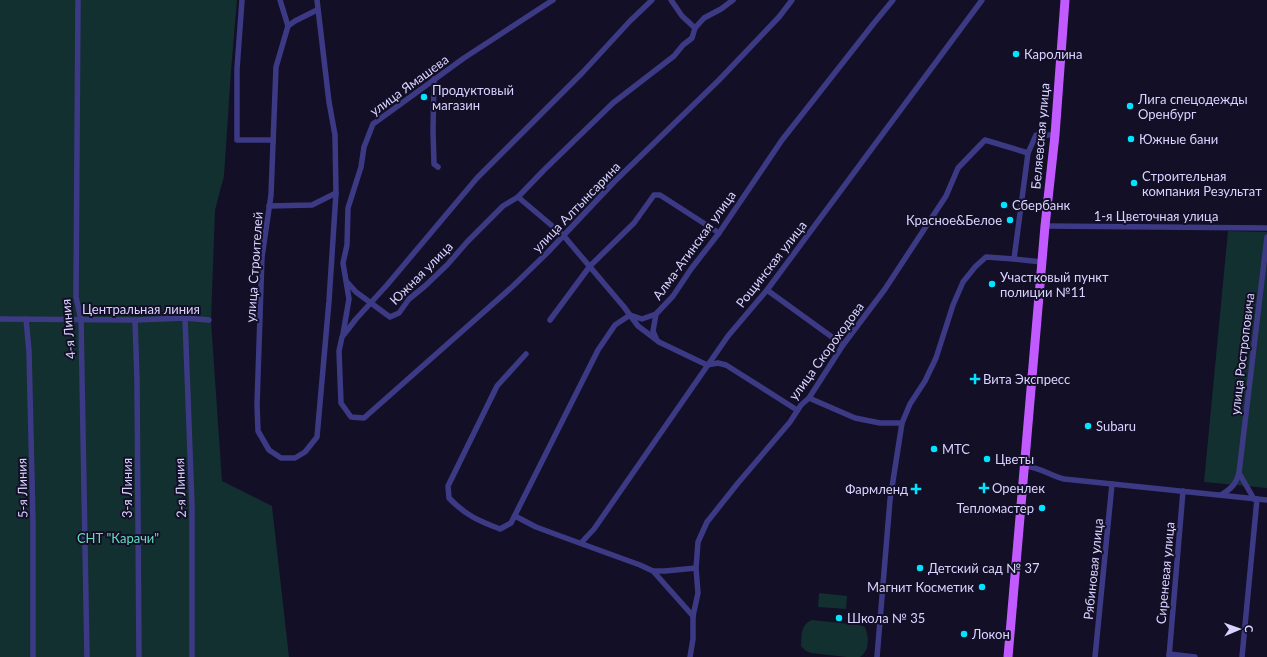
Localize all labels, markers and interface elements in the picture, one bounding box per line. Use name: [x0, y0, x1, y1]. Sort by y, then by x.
place label: Каролина: [1024, 46, 1082, 62]
marker: Каролина: [1011, 49, 1021, 59]
street label: улица Ямашева: [366, 51, 452, 119]
place label: Продуктовый магазин: [432, 82, 514, 113]
street label: Беляевская улица: [1027, 82, 1053, 190]
place label: Лига спецодежды Оренбург: [1137, 91, 1248, 122]
marker: Продуктовый магазин: [419, 92, 429, 102]
marker: Лига спецодежды Оренбург: [1125, 101, 1135, 111]
place label: Южные бани: [1139, 131, 1218, 147]
marker: Южные бани: [1126, 134, 1136, 144]
street label: улица Алтынсарина: [529, 158, 623, 256]
place label: Строительная компания Результат: [1142, 168, 1262, 199]
marker: Строительная компания Результат: [1129, 178, 1139, 188]
street label: Алма-Атинская улица: [649, 187, 739, 303]
place label: Сбербанк: [1012, 197, 1071, 213]
marker: Сбербанк: [999, 200, 1009, 210]
street label: 1-я Цветочная улица: [1094, 208, 1218, 224]
street label: улица Строителей: [242, 211, 266, 323]
place label: Красное&Белое: [906, 212, 1002, 228]
marker: Красное&Белое: [1005, 215, 1015, 225]
street label: Рощинская улица: [732, 218, 810, 310]
street label: Южная улица: [386, 238, 456, 308]
place label: Участковый пункт полиции №11: [1000, 269, 1109, 300]
marker: Участковый пункт полиции №11: [987, 279, 997, 289]
street label: улица Ростроповича: [1227, 292, 1257, 416]
street label: 4-я Линия: [57, 298, 79, 360]
street label: улица Скороходова: [785, 299, 867, 403]
street label: Центральная линия: [82, 301, 200, 317]
place label: Вита Экспресс: [983, 371, 1070, 387]
marker: Вита Экспресс: [970, 374, 980, 384]
place label: Subaru: [1096, 418, 1136, 434]
marker: Subaru: [1083, 421, 1093, 431]
place label: МТС: [942, 441, 970, 457]
marker: МТС: [929, 444, 939, 454]
place label: Цветы: [995, 451, 1034, 467]
marker: Цветы: [982, 454, 992, 464]
street label: 5-я Линия: [13, 458, 31, 518]
street label: 3-я Линия: [119, 458, 135, 518]
street label: 2-я Линия: [171, 458, 189, 518]
place label: Оренлек: [992, 480, 1045, 496]
place label: Фармленд: [845, 481, 908, 497]
marker: Оренлек: [979, 483, 989, 493]
marker: Фармленд: [911, 484, 921, 494]
place label: Тепломастер: [956, 500, 1034, 516]
marker: Тепломастер: [1037, 503, 1047, 513]
street label: Рябиновая улица: [1080, 518, 1106, 620]
street label: Сиреневая улица: [1153, 521, 1177, 625]
park label: СНТ "Карачи": [77, 530, 159, 546]
place label: Детский сад № 37: [928, 560, 1040, 576]
marker: Детский сад № 37: [915, 563, 925, 573]
place label: Магнит Косметик: [867, 579, 974, 595]
marker: Магнит Косметик: [977, 582, 987, 592]
north arrow: [1219, 609, 1259, 649]
place label: Школа № 35: [847, 610, 925, 626]
marker: Школа № 35: [834, 613, 844, 623]
text: С: [1243, 625, 1256, 633]
place label: Локон: [971, 626, 1010, 642]
marker: Локон: [959, 629, 969, 639]

